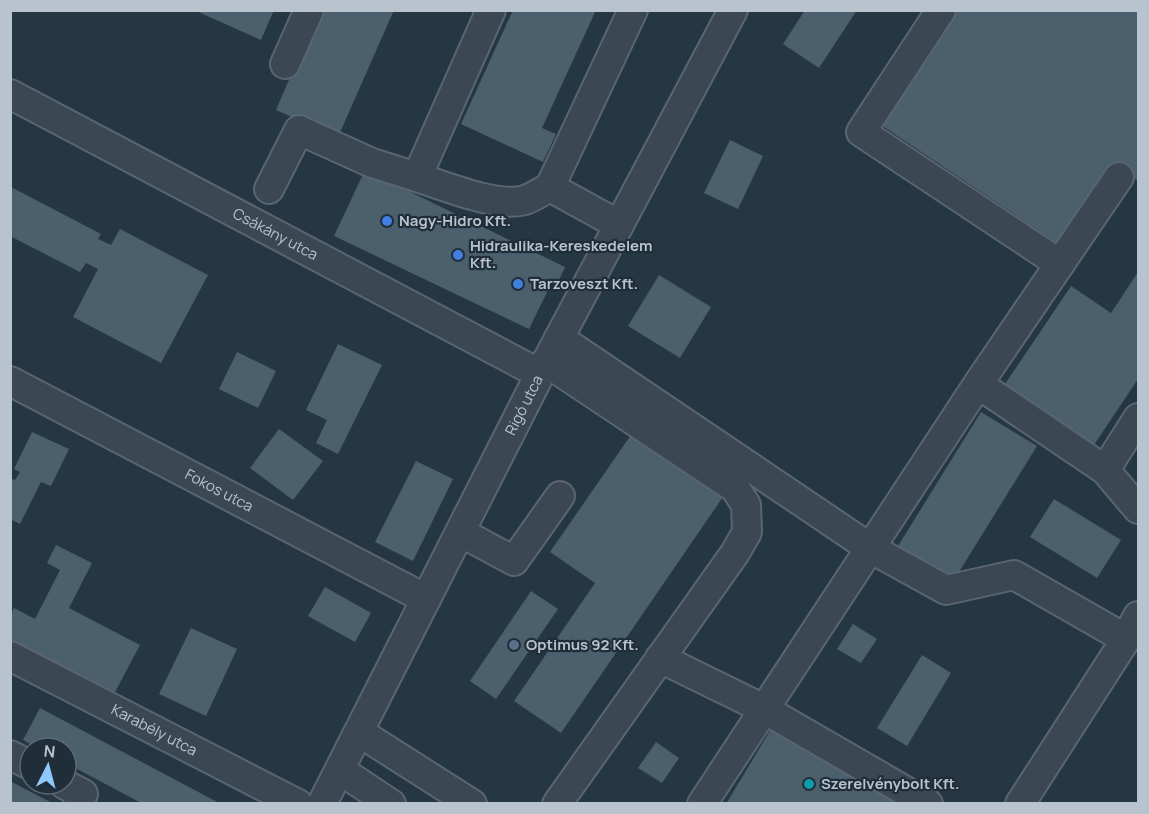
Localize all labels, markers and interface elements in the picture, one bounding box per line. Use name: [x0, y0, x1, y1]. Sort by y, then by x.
street label: Csákány utca: [229, 203, 322, 265]
place label: Nagy-Hidro Kft.: [399, 210, 511, 231]
marker: Nagy-Hidro Kft.: [380, 214, 394, 228]
place label: Hidraulika-Kereskedelem Kft.: [470, 235, 652, 273]
marker: Hidraulika-Kereskedelem Kft.: [451, 248, 465, 262]
place label: Tarzoveszt Kft.: [530, 273, 638, 294]
marker: Tarzoveszt Kft.: [511, 277, 525, 291]
street label: Rigó utca: [500, 371, 548, 439]
street label: Fokos utca: [181, 464, 257, 517]
place label: Optimus 92 Kft.: [526, 634, 639, 655]
marker: Optimus 92 Kft.: [507, 638, 521, 652]
street label: Karabély utca: [108, 699, 201, 760]
north arrow: [18, 736, 78, 796]
text: N: [43, 740, 56, 763]
place label: Szerelvénybolt Kft.: [821, 773, 960, 794]
marker: Szerelvénybolt Kft.: [802, 777, 816, 791]

